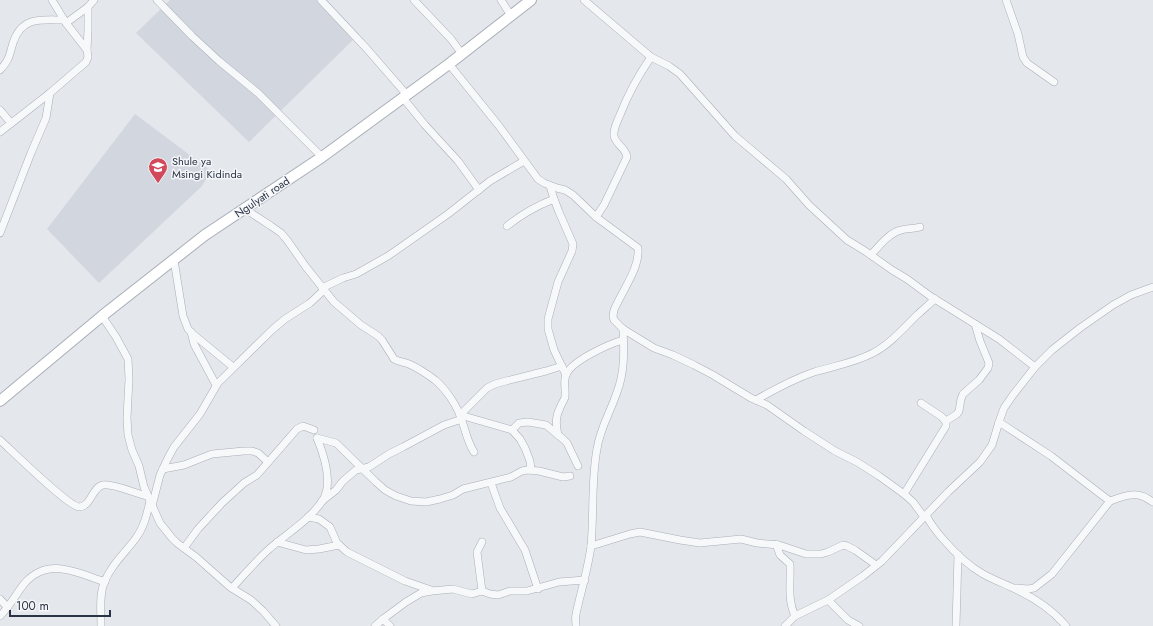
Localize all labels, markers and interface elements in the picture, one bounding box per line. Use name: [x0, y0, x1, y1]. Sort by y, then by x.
place label: Shule ya Msingi Kidinda: [172, 153, 242, 182]
school or university icon: Shule ya Msingi Kidinda: [147, 156, 169, 184]
street label: Ngulyati road: [231, 173, 293, 221]
scale bar: [10, 592, 110, 618]
text: 100 m: [16, 597, 49, 615]

